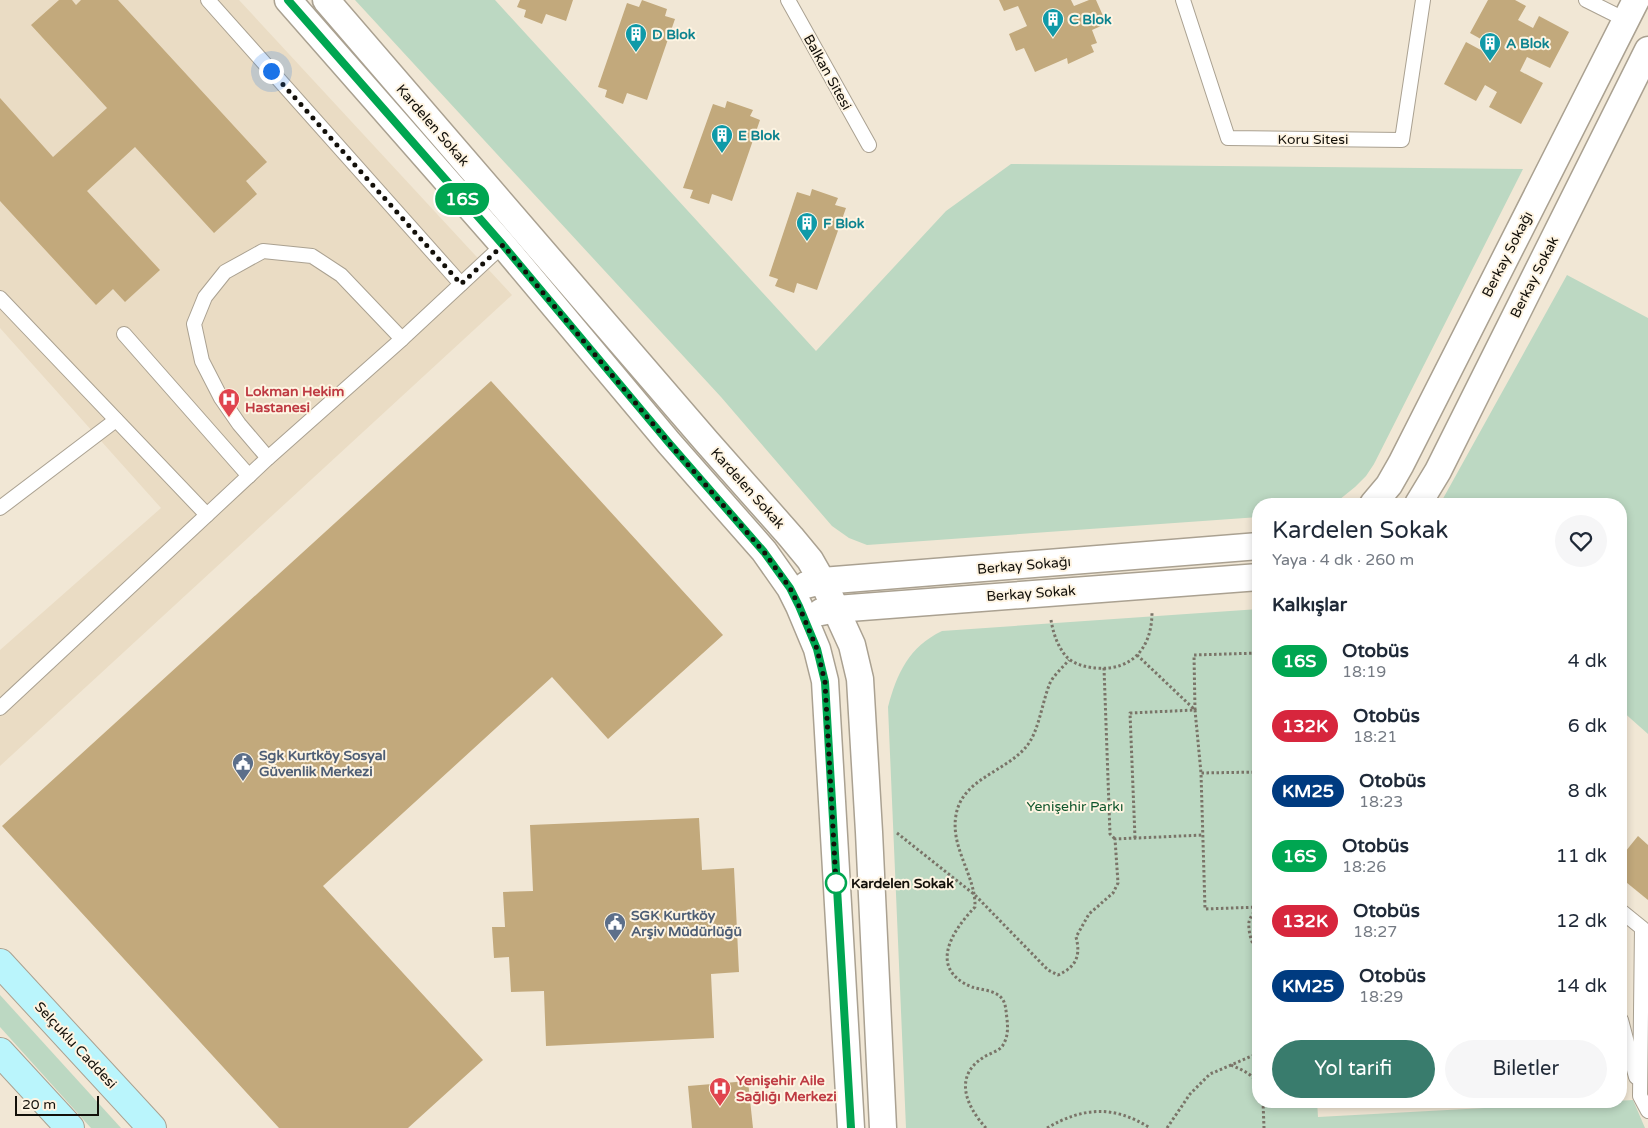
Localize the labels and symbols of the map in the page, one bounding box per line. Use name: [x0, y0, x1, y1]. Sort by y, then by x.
building icon: C Blok: [1041, 7, 1065, 38]
place label: C Blok: [1069, 11, 1112, 28]
building icon: D Blok: [624, 22, 648, 53]
place label: D Blok: [652, 26, 696, 43]
street label: Balkan Sitesi: [800, 31, 855, 113]
building icon: A Blok: [1478, 31, 1502, 62]
place label: A Blok: [1506, 35, 1550, 52]
your location: [259, 59, 284, 84]
street label: Kardelen Sokak: [392, 81, 473, 170]
building icon: E Blok: [710, 123, 734, 154]
place label: E Blok: [738, 127, 780, 144]
street label: Koru Sitesi: [1278, 131, 1348, 148]
line badge: 16S: [433, 183, 491, 215]
street label: Berkay Sokağı: [1479, 208, 1536, 300]
building icon: F Blok: [795, 211, 819, 242]
place label: F Blok: [823, 215, 865, 232]
street label: Berkay Sokak: [1507, 233, 1562, 321]
place label: Lokman Hekim Hastanesi: [245, 383, 345, 416]
hospital icon: Lokman Hekim Hastanesi: [217, 387, 241, 418]
street label: Kardelen Sokak: [707, 444, 789, 533]
street label: Berkay Sokağı: [976, 553, 1072, 578]
street label: Berkay Sokak: [986, 582, 1077, 605]
place label: Sgk Kurtköy Sosyal Güvenlik Merkezi: [259, 747, 386, 780]
public building icon: Sgk Kurtköy Sosyal Güvenlik Merkezi: [231, 751, 255, 782]
park label: Yenişehir Parkı: [1027, 798, 1123, 815]
marker: Kardelen Sokak: [825, 872, 847, 894]
place label: Kardelen Sokak: [851, 875, 954, 892]
place label: SGK Kurtköy Arşiv Müdürlüğü: [631, 907, 742, 940]
public building icon: SGK Kurtköy Arşiv Müdürlüğü: [603, 911, 627, 942]
street label: Selçuklu Caddesi: [31, 998, 120, 1092]
place label: Yenişehir Aile Sağlığı Merkezi: [736, 1072, 837, 1105]
hospital icon: Yenişehir Aile Sağlığı Merkezi: [708, 1076, 732, 1107]
scale bar: [15, 1093, 99, 1116]

